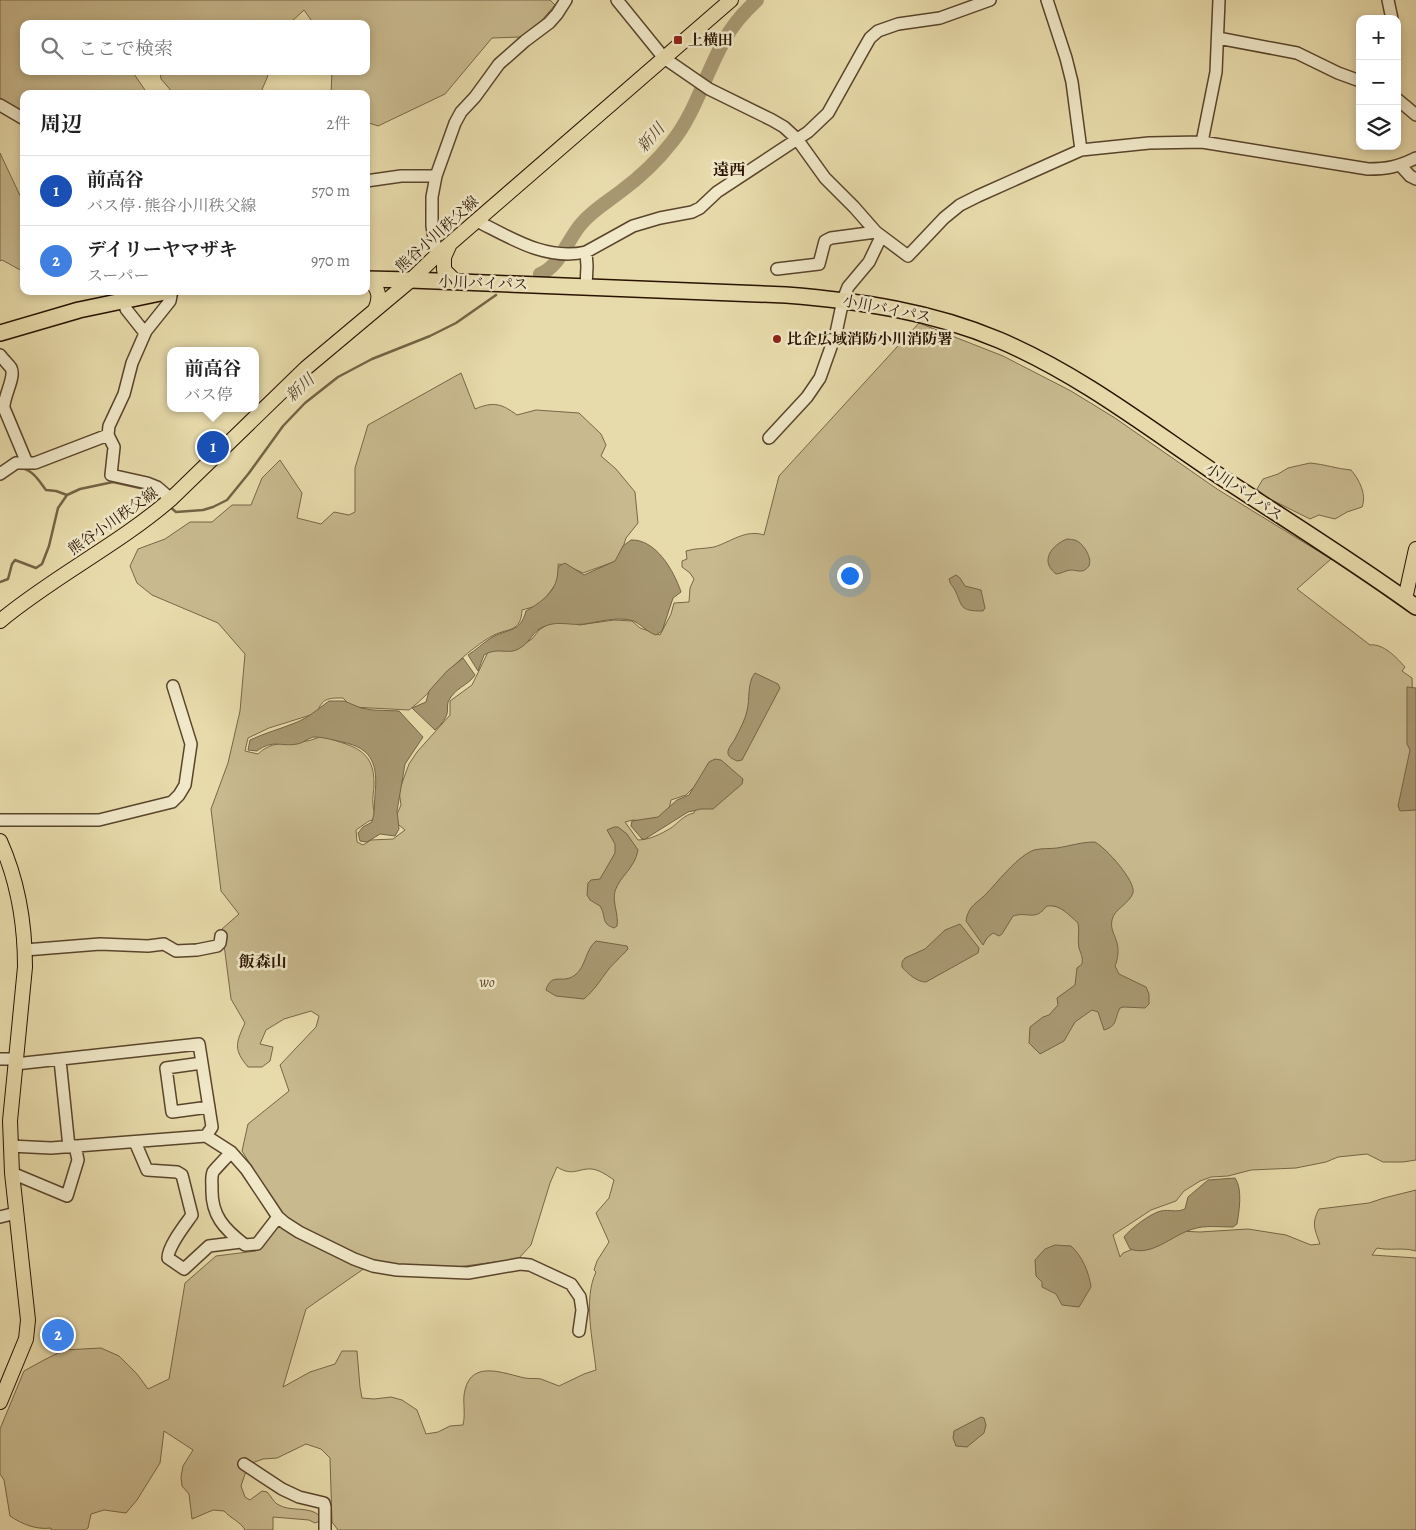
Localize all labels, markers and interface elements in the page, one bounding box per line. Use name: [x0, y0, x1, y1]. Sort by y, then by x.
map controls: [1356, 15, 1401, 150]
button: +: [1356, 15, 1401, 60]
search box: [20, 20, 370, 75]
place label: 上横田: [688, 30, 733, 50]
icon: search: [38, 34, 66, 62]
marker: 上横田: [672, 34, 684, 46]
text: ここで検索: [78, 36, 173, 62]
button: −: [1356, 60, 1401, 105]
button: layers: [1356, 105, 1401, 150]
text: 周辺: [40, 110, 82, 138]
text: 2件: [326, 113, 350, 135]
water label: 新川: [632, 117, 671, 157]
district label: 遠西: [713, 159, 745, 181]
text: 前高谷: [87, 167, 144, 193]
text: 1: [53, 180, 59, 202]
text: 570 m: [311, 180, 350, 202]
street label: 熊谷小川秩父線: [391, 191, 483, 277]
text: バス停 · 熊谷小川秩父線: [87, 195, 257, 217]
text: デイリーヤマザキ: [87, 237, 238, 263]
text: 2: [52, 250, 60, 272]
text: 970 m: [311, 250, 350, 272]
text: スーパー: [87, 265, 149, 287]
street label: 小川バイパス: [438, 271, 528, 295]
street label: 小川バイパス: [841, 291, 933, 327]
place label: 比企広域消防小川消防署: [787, 329, 952, 349]
marker: 比企広域消防小川消防署: [771, 333, 783, 345]
popup: [167, 347, 259, 412]
text: 前高谷: [184, 356, 242, 382]
water label: 新川: [281, 368, 321, 407]
text: バス停: [184, 384, 233, 406]
pin: 1: [197, 428, 229, 466]
street label: 小川バイパス: [1201, 459, 1287, 525]
street label: 熊谷小川秩父線: [64, 483, 162, 559]
your location: [837, 563, 863, 589]
district label: 飯森山: [239, 951, 287, 973]
park label: wo: [479, 972, 495, 992]
pin: 2: [42, 1316, 74, 1354]

